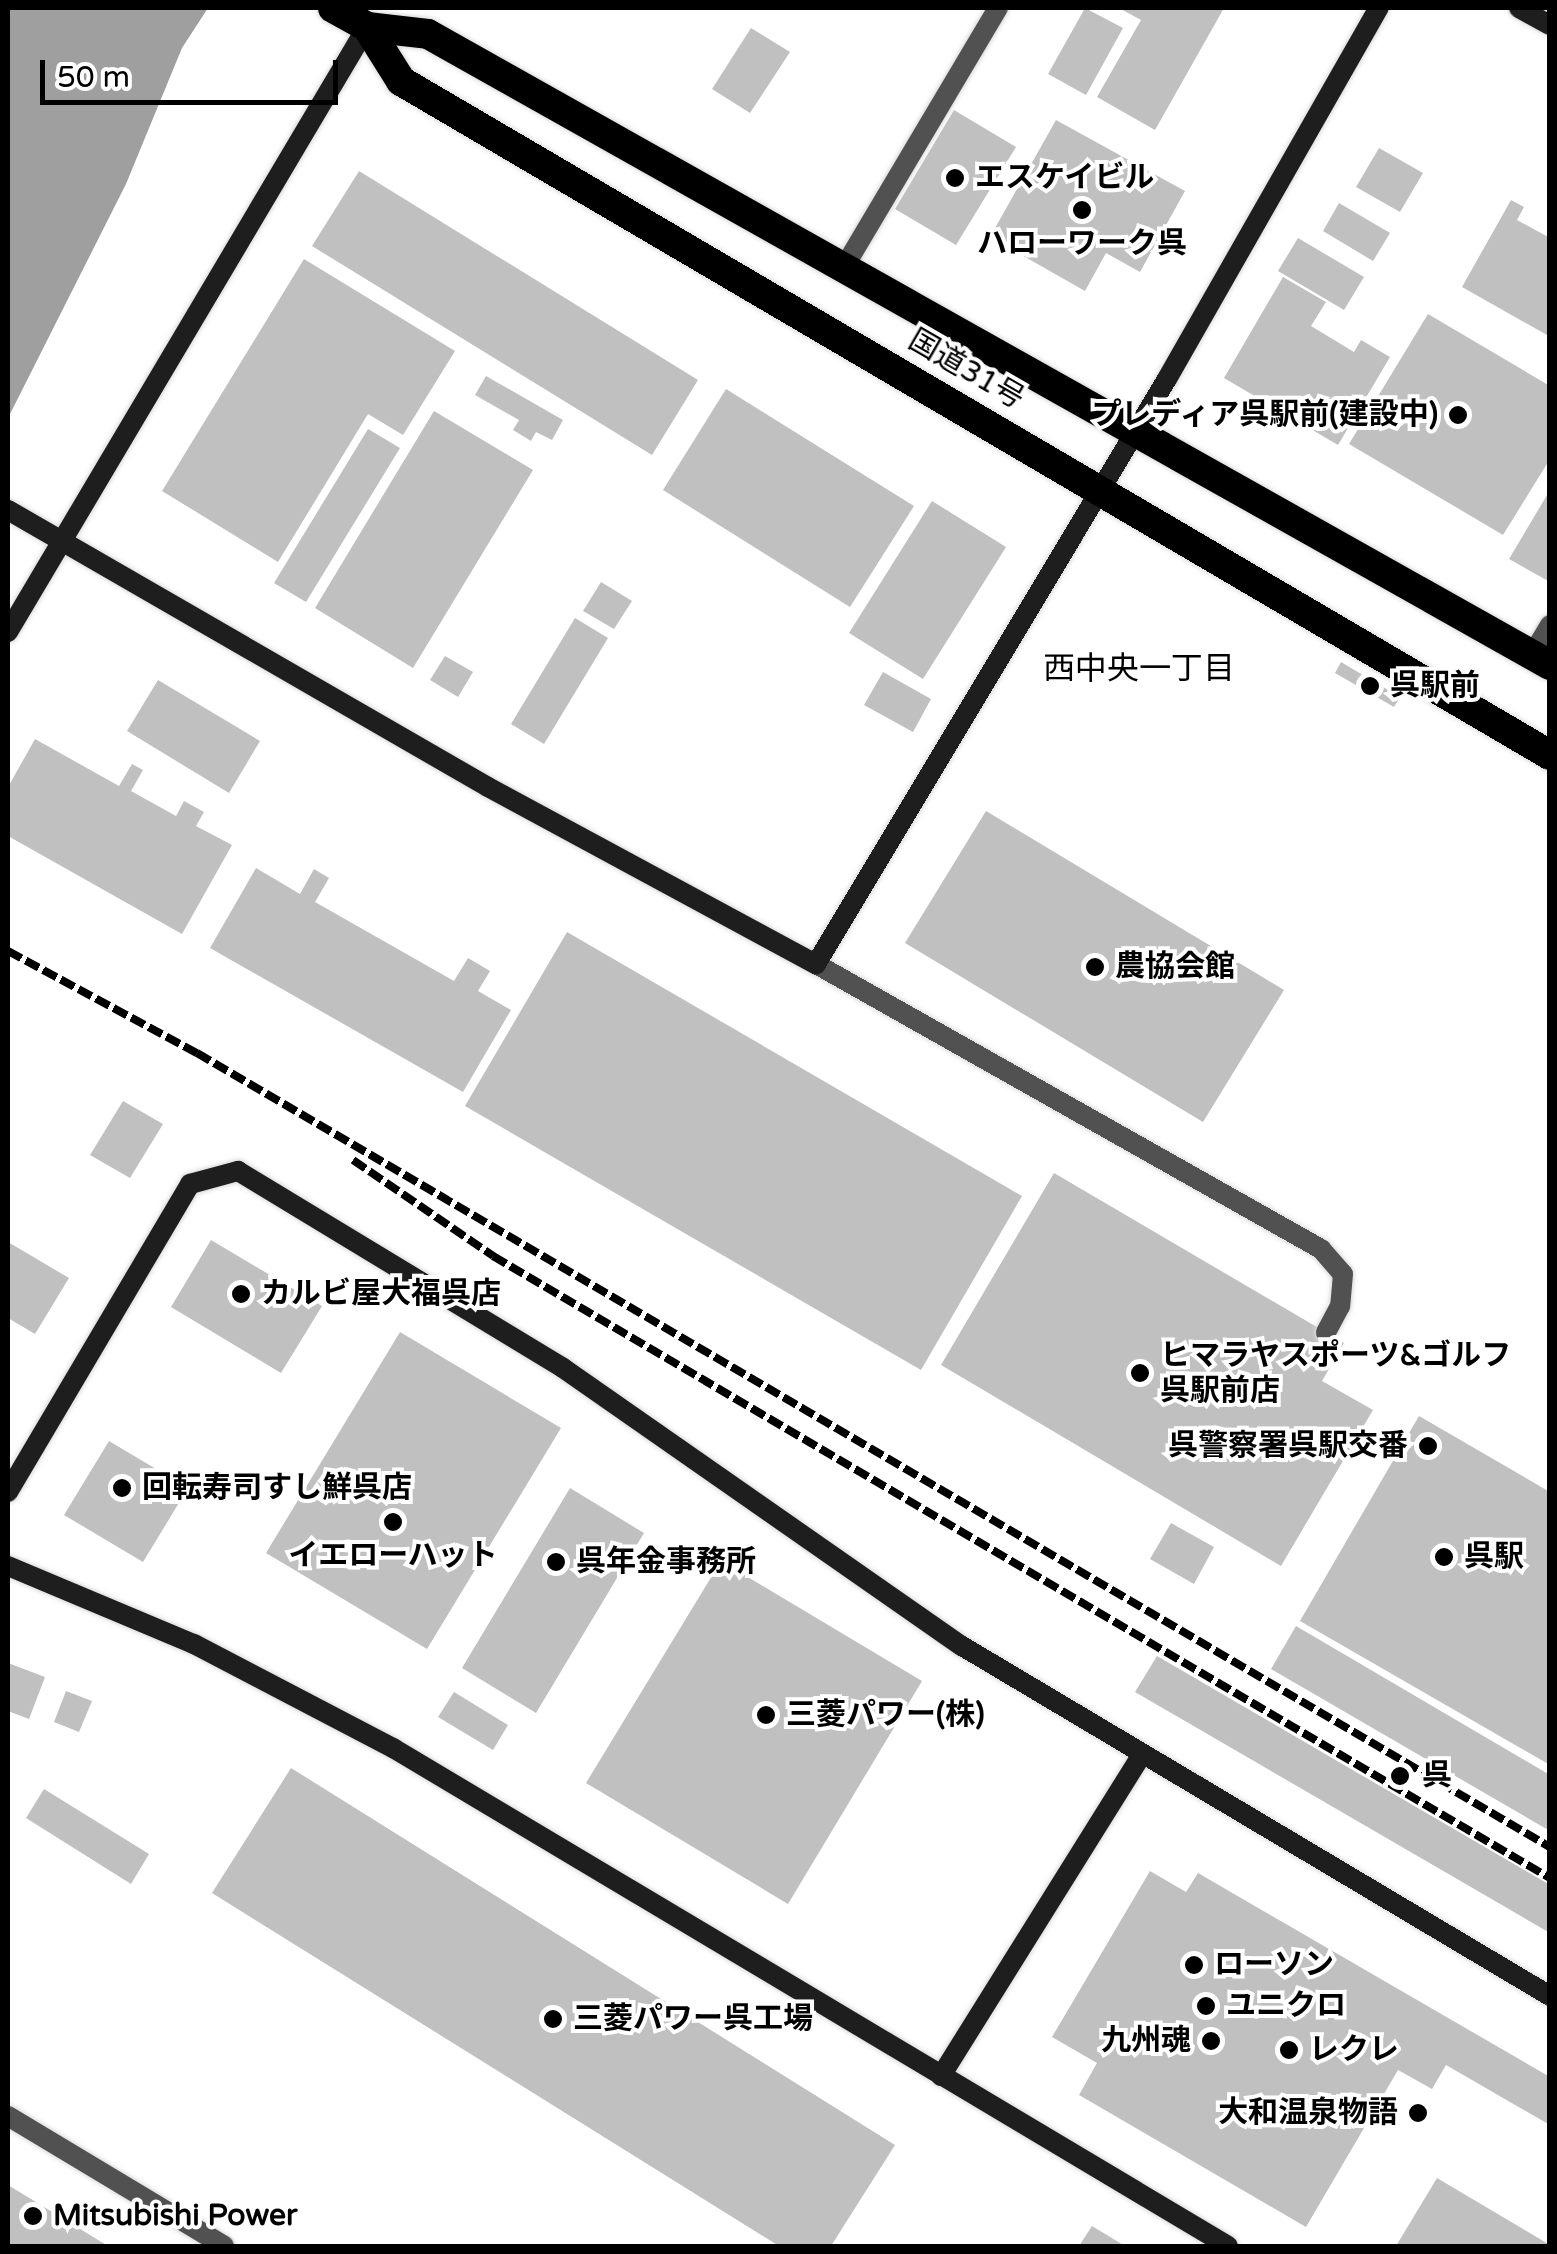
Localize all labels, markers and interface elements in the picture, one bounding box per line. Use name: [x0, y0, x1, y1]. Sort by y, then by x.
scale bar: [45, 40, 342, 102]
text: 50 m: [57, 59, 130, 96]
place label: エスケイビル: [975, 160, 1155, 196]
marker: エスケイビル: [944, 167, 966, 189]
marker: ハローワーク呉: [1071, 199, 1093, 221]
place label: ハローワーク呉: [977, 226, 1187, 262]
street label: 国道31号: [902, 322, 1030, 418]
place label: プレディア呉駅前(建設中): [1089, 397, 1438, 433]
marker: プレディア呉駅前(建設中): [1447, 404, 1469, 426]
district label: 西中央一丁目: [1043, 650, 1235, 688]
place label: 呉駅前: [1390, 668, 1480, 704]
marker: 呉駅前: [1359, 675, 1381, 697]
place label: 農協会館: [1115, 949, 1235, 985]
marker: 農協会館: [1084, 956, 1106, 978]
place label: カルビ屋大福呉店: [261, 1276, 501, 1312]
marker: カルビ屋大福呉店: [230, 1283, 252, 1305]
place label: ヒマラヤスポーツ&ゴルフ 呉駅前店: [1160, 1338, 1512, 1408]
marker: ヒマラヤスポーツ&ゴルフ 呉駅前店: [1129, 1362, 1151, 1384]
place label: 呉警察署呉駅交番: [1168, 1428, 1408, 1464]
marker: 呉警察署呉駅交番: [1417, 1435, 1439, 1457]
place label: 回転寿司すし鮮呉店: [142, 1470, 412, 1506]
marker: 回転寿司すし鮮呉店: [111, 1477, 133, 1499]
marker: イエローハット: [382, 1511, 404, 1533]
place label: イエローハット: [288, 1538, 498, 1574]
place label: 呉駅: [1464, 1539, 1524, 1575]
place label: 呉年金事務所: [576, 1544, 756, 1580]
marker: 呉駅: [1433, 1546, 1455, 1568]
marker: 呉年金事務所: [545, 1551, 567, 1573]
place label: 三菱パワー(株): [786, 1697, 985, 1733]
marker: 三菱パワー(株): [755, 1704, 777, 1726]
place label: 呉: [1422, 1758, 1452, 1794]
marker: 呉: [1387, 1763, 1413, 1789]
place label: ローソン: [1214, 1947, 1334, 1983]
marker: ローソン: [1183, 1954, 1205, 1976]
place label: ユニクロ: [1226, 1988, 1346, 2024]
marker: ユニクロ: [1195, 1995, 1217, 2017]
place label: 三菱パワー呉工場: [573, 2001, 813, 2037]
marker: 三菱パワー呉工場: [542, 2008, 564, 2030]
place label: 九州魂: [1101, 2023, 1191, 2059]
marker: 九州魂: [1200, 2030, 1222, 2052]
place label: レクレ: [1309, 2032, 1399, 2068]
marker: レクレ: [1278, 2039, 1300, 2061]
place label: 大和温泉物語: [1218, 2095, 1398, 2131]
marker: 大和温泉物語: [1407, 2102, 1429, 2124]
place label: Mitsubishi Power: [53, 2198, 297, 2234]
marker: Mitsubishi Power: [22, 2205, 44, 2227]

